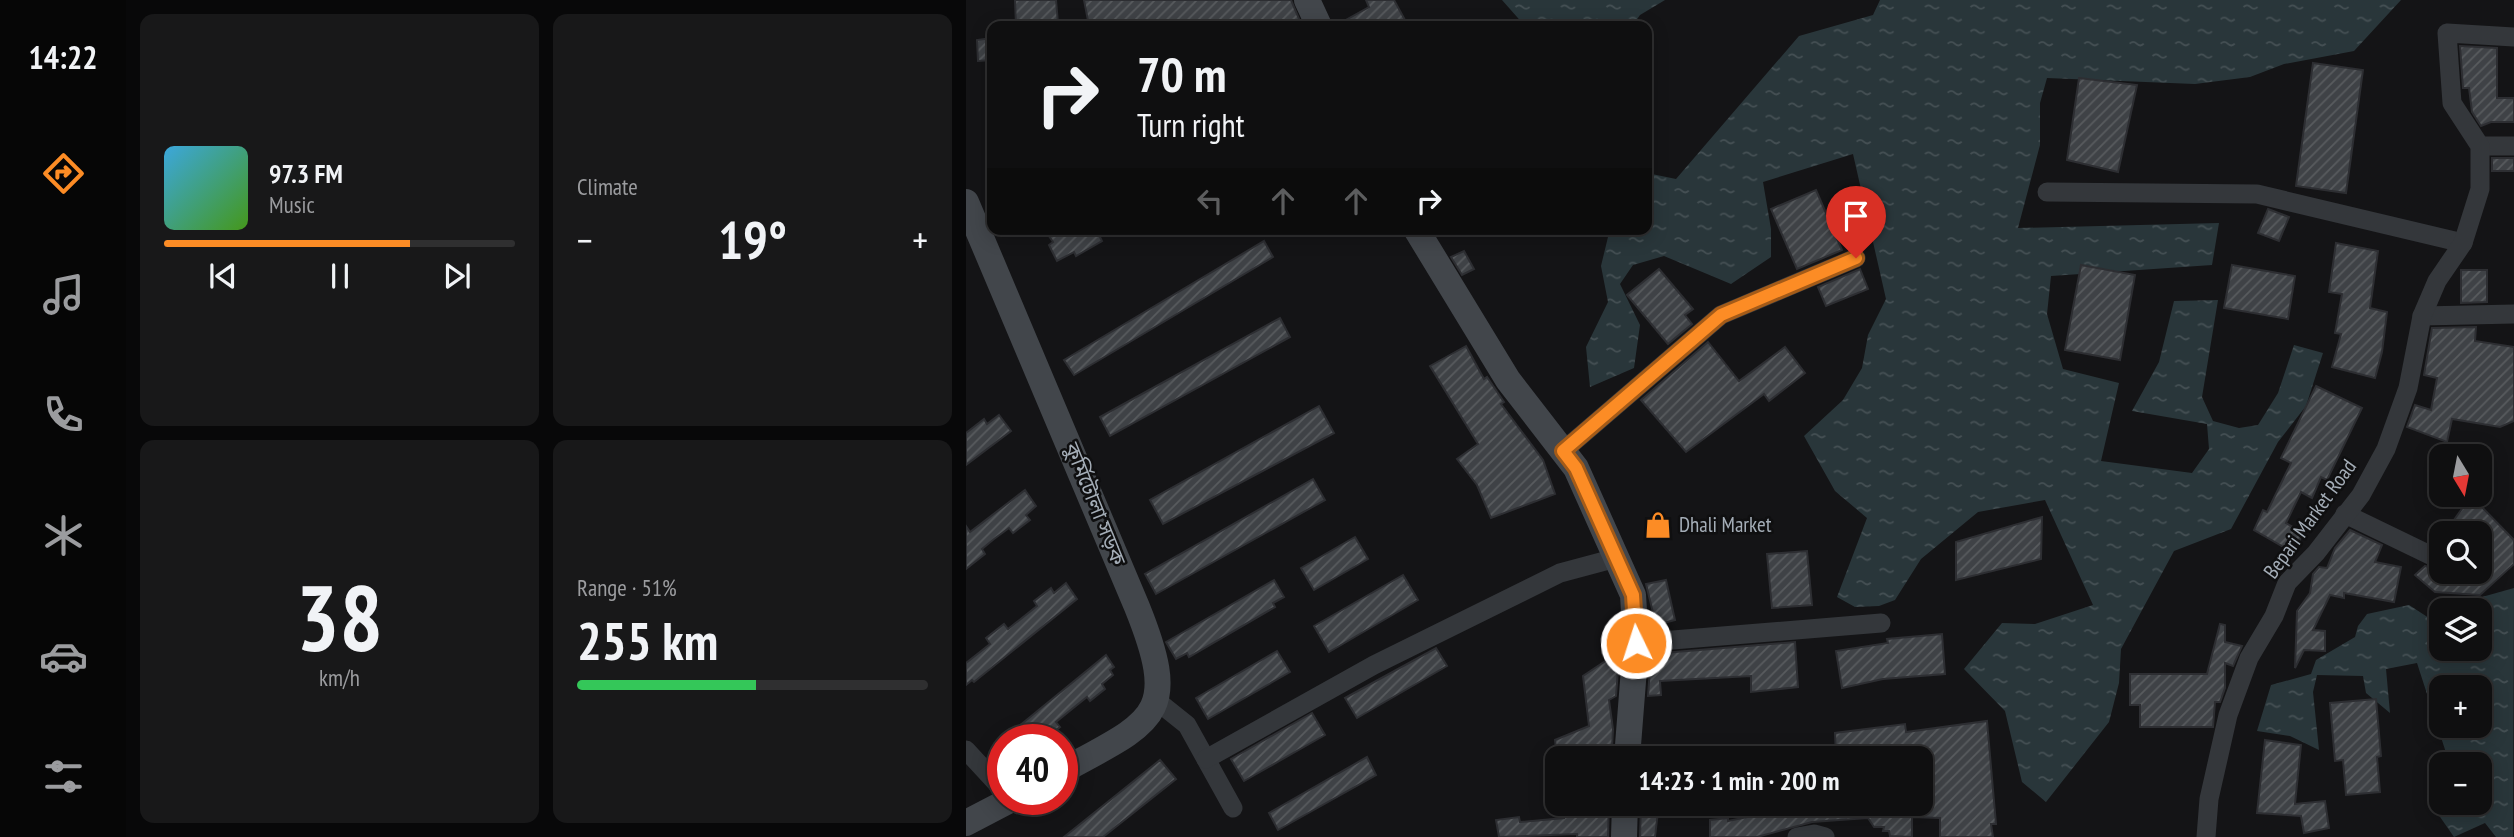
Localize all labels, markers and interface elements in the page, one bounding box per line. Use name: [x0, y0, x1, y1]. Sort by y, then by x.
text: 14:22: [28, 36, 98, 78]
text: 70 m: [1137, 42, 1226, 106]
icon: right: [1022, 49, 1113, 140]
text: Turn right: [1137, 104, 1245, 146]
icon: directions: [39, 149, 88, 198]
text: 97.3 FM: [269, 157, 343, 190]
text: Climate: [577, 172, 638, 201]
icon: left: [1191, 182, 1229, 220]
icon: ahead: [1264, 182, 1302, 220]
icon: ahead: [1337, 182, 1375, 220]
icon: right: [1410, 182, 1448, 220]
pin: [1826, 186, 1886, 258]
text: Music: [269, 190, 315, 219]
icon: arrive: [1837, 197, 1875, 235]
text: 19°: [718, 206, 787, 273]
text: −: [577, 215, 593, 264]
text: +: [912, 215, 928, 264]
icon: previous: [204, 257, 242, 295]
icon: pause: [321, 257, 359, 295]
icon: next: [438, 257, 476, 295]
icon: music: [39, 270, 88, 319]
icon: phone: [39, 390, 88, 439]
street label: কুর্মিটোলা সড়ক: [1058, 437, 1133, 570]
north arrow: [2429, 444, 2492, 508]
map controls: [2429, 444, 2492, 815]
street label: Bepari Market Road: [2257, 454, 2362, 584]
shop icon: Dhali Market: [1643, 510, 1673, 540]
icon: climate: [39, 511, 88, 560]
place label: Dhali Market: [1679, 511, 1772, 538]
button: search: [2429, 521, 2492, 584]
text: 38: [296, 558, 383, 676]
text: Range · 51%: [577, 573, 677, 602]
button: layers: [2429, 598, 2492, 661]
position arrow: [1599, 606, 1673, 680]
text: 255 km: [577, 607, 718, 674]
icon: car: [39, 632, 88, 681]
text: km/h: [319, 663, 360, 692]
button: +: [2429, 675, 2492, 738]
speed limit sign: 40: [987, 724, 1078, 815]
icon: filters: [39, 752, 88, 801]
button: −: [2429, 752, 2492, 815]
text: 14:23 · 1 min · 200 m: [1639, 764, 1839, 797]

